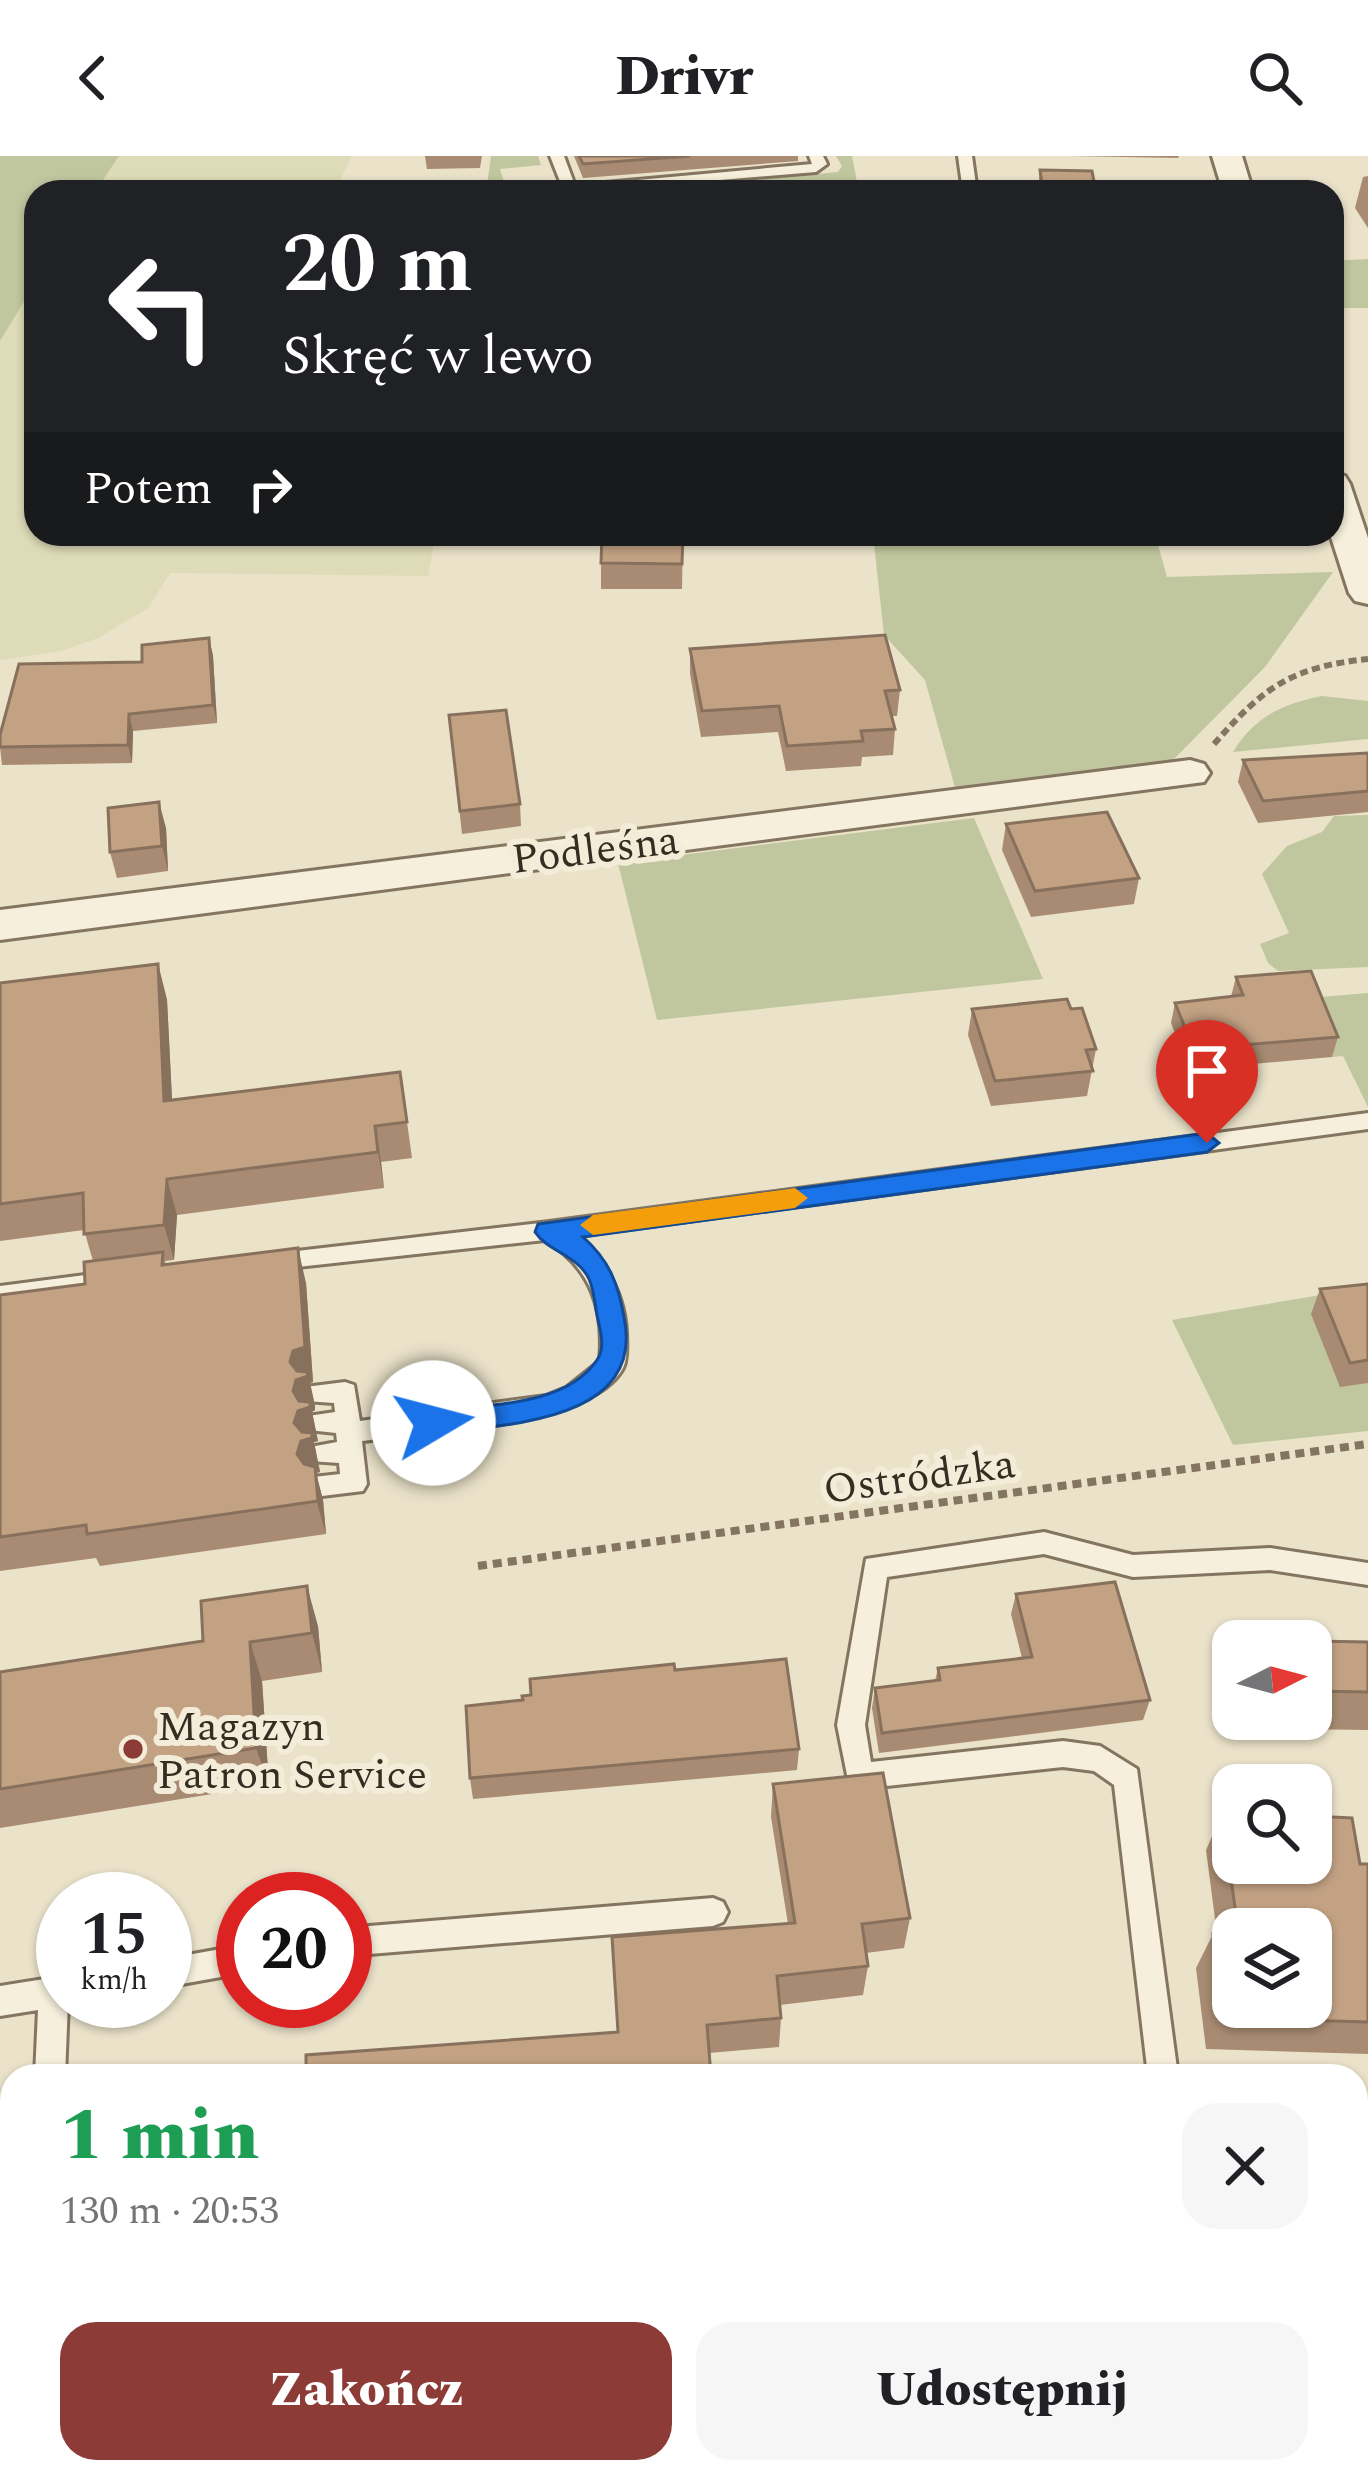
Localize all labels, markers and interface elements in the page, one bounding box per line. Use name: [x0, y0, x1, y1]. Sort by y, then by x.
text: Drivr: [615, 37, 753, 119]
icon: back: [60, 45, 126, 111]
icon: search: [1242, 45, 1308, 111]
text: 20 m: [282, 201, 473, 329]
icon: left: [84, 228, 240, 384]
text: Skręć w lewo: [282, 316, 594, 398]
text: Potem: [84, 455, 213, 524]
icon: right: [237, 456, 303, 522]
street label: Podleśna: [508, 809, 683, 892]
pin: [1156, 1020, 1258, 1143]
icon: arrive: [1174, 1038, 1240, 1104]
position arrow: [370, 1360, 496, 1486]
street label: Ostródzka: [819, 1433, 1020, 1522]
north arrow: [1212, 1620, 1332, 1740]
map controls: [1212, 1620, 1332, 2028]
place label: Magazyn Patron Service: [157, 1696, 427, 1807]
marker: Magazyn Patron Service: [120, 1736, 146, 1762]
button: search: [1212, 1764, 1332, 1884]
speed limit sign: 20: [216, 1872, 372, 2028]
text: 15: [80, 1889, 148, 1981]
button: layers: [1212, 1908, 1332, 2028]
text: km/h: [80, 1957, 148, 2003]
text: 1 min: [60, 2082, 259, 2191]
button: close: [1182, 2103, 1308, 2229]
text: 130 m · 20:53: [60, 2182, 279, 2241]
button: Zakończ: [60, 2322, 672, 2460]
button: Udostępnij: [696, 2322, 1308, 2460]

